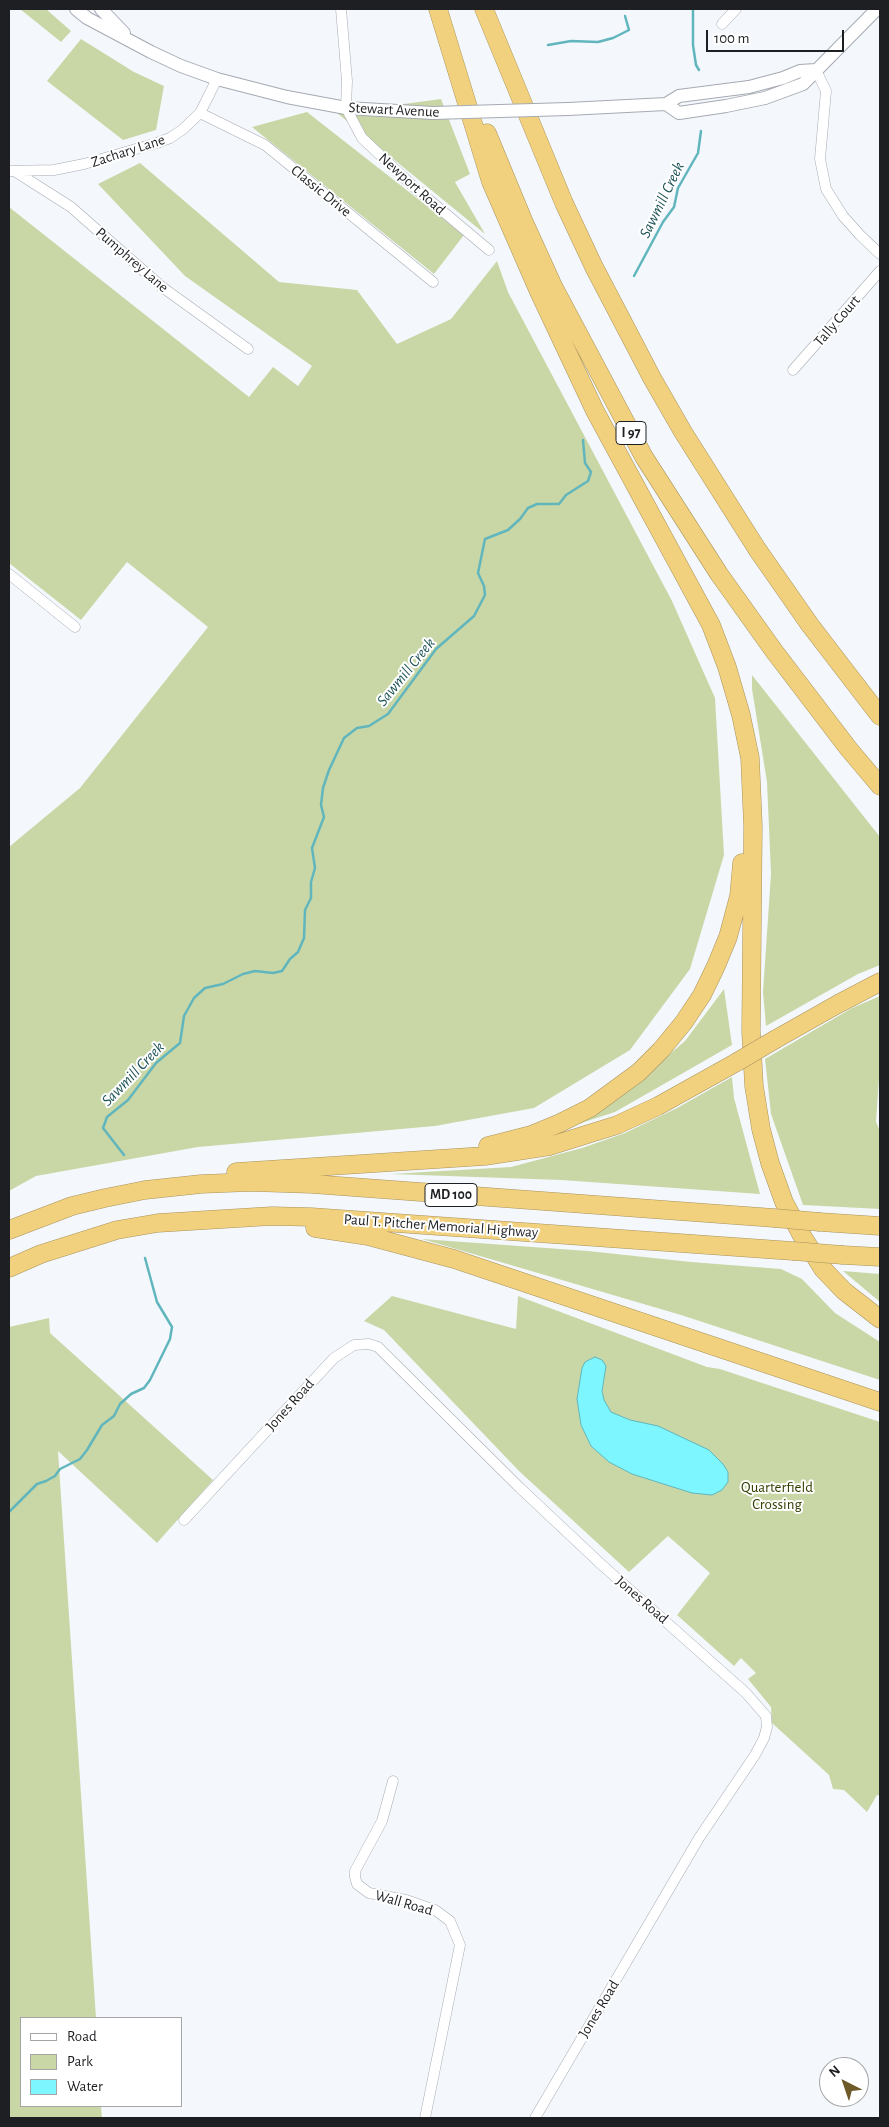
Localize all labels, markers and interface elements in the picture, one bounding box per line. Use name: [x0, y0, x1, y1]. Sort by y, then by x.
scale bar: [709, 20, 846, 52]
text: 100 m: [714, 31, 749, 46]
street label: Stewart Avenue: [348, 99, 440, 121]
street label: Zachary Lane: [89, 131, 167, 171]
street label: Newport Road: [375, 149, 449, 219]
water label: Sawmill Creek: [635, 159, 689, 241]
street label: Classic Drive: [287, 161, 355, 221]
street label: Pumphrey Lane: [92, 223, 172, 297]
street label: Tally Court: [810, 292, 864, 350]
road number: I 97: [616, 422, 646, 444]
water label: Sawmill Creek: [373, 634, 439, 710]
water label: Sawmill Creek: [98, 1038, 168, 1110]
road number: MD 100: [425, 1184, 477, 1206]
street label: Paul T. Pitcher Memorial Highway: [343, 1210, 539, 1242]
street label: Jones Road: [262, 1375, 318, 1435]
park label: Quarterfield Crossing: [741, 1478, 813, 1513]
street label: Jones Road: [612, 1572, 672, 1628]
street label: Wall Road: [373, 1886, 435, 1920]
street label: Jones Road: [575, 1977, 623, 2041]
legend: [20, 2017, 182, 2107]
text: Road: [67, 2029, 97, 2044]
text: Park: [67, 2054, 93, 2069]
north arrow: [819, 2057, 869, 2107]
text: N: [827, 2063, 843, 2080]
text: Water: [67, 2079, 103, 2094]

